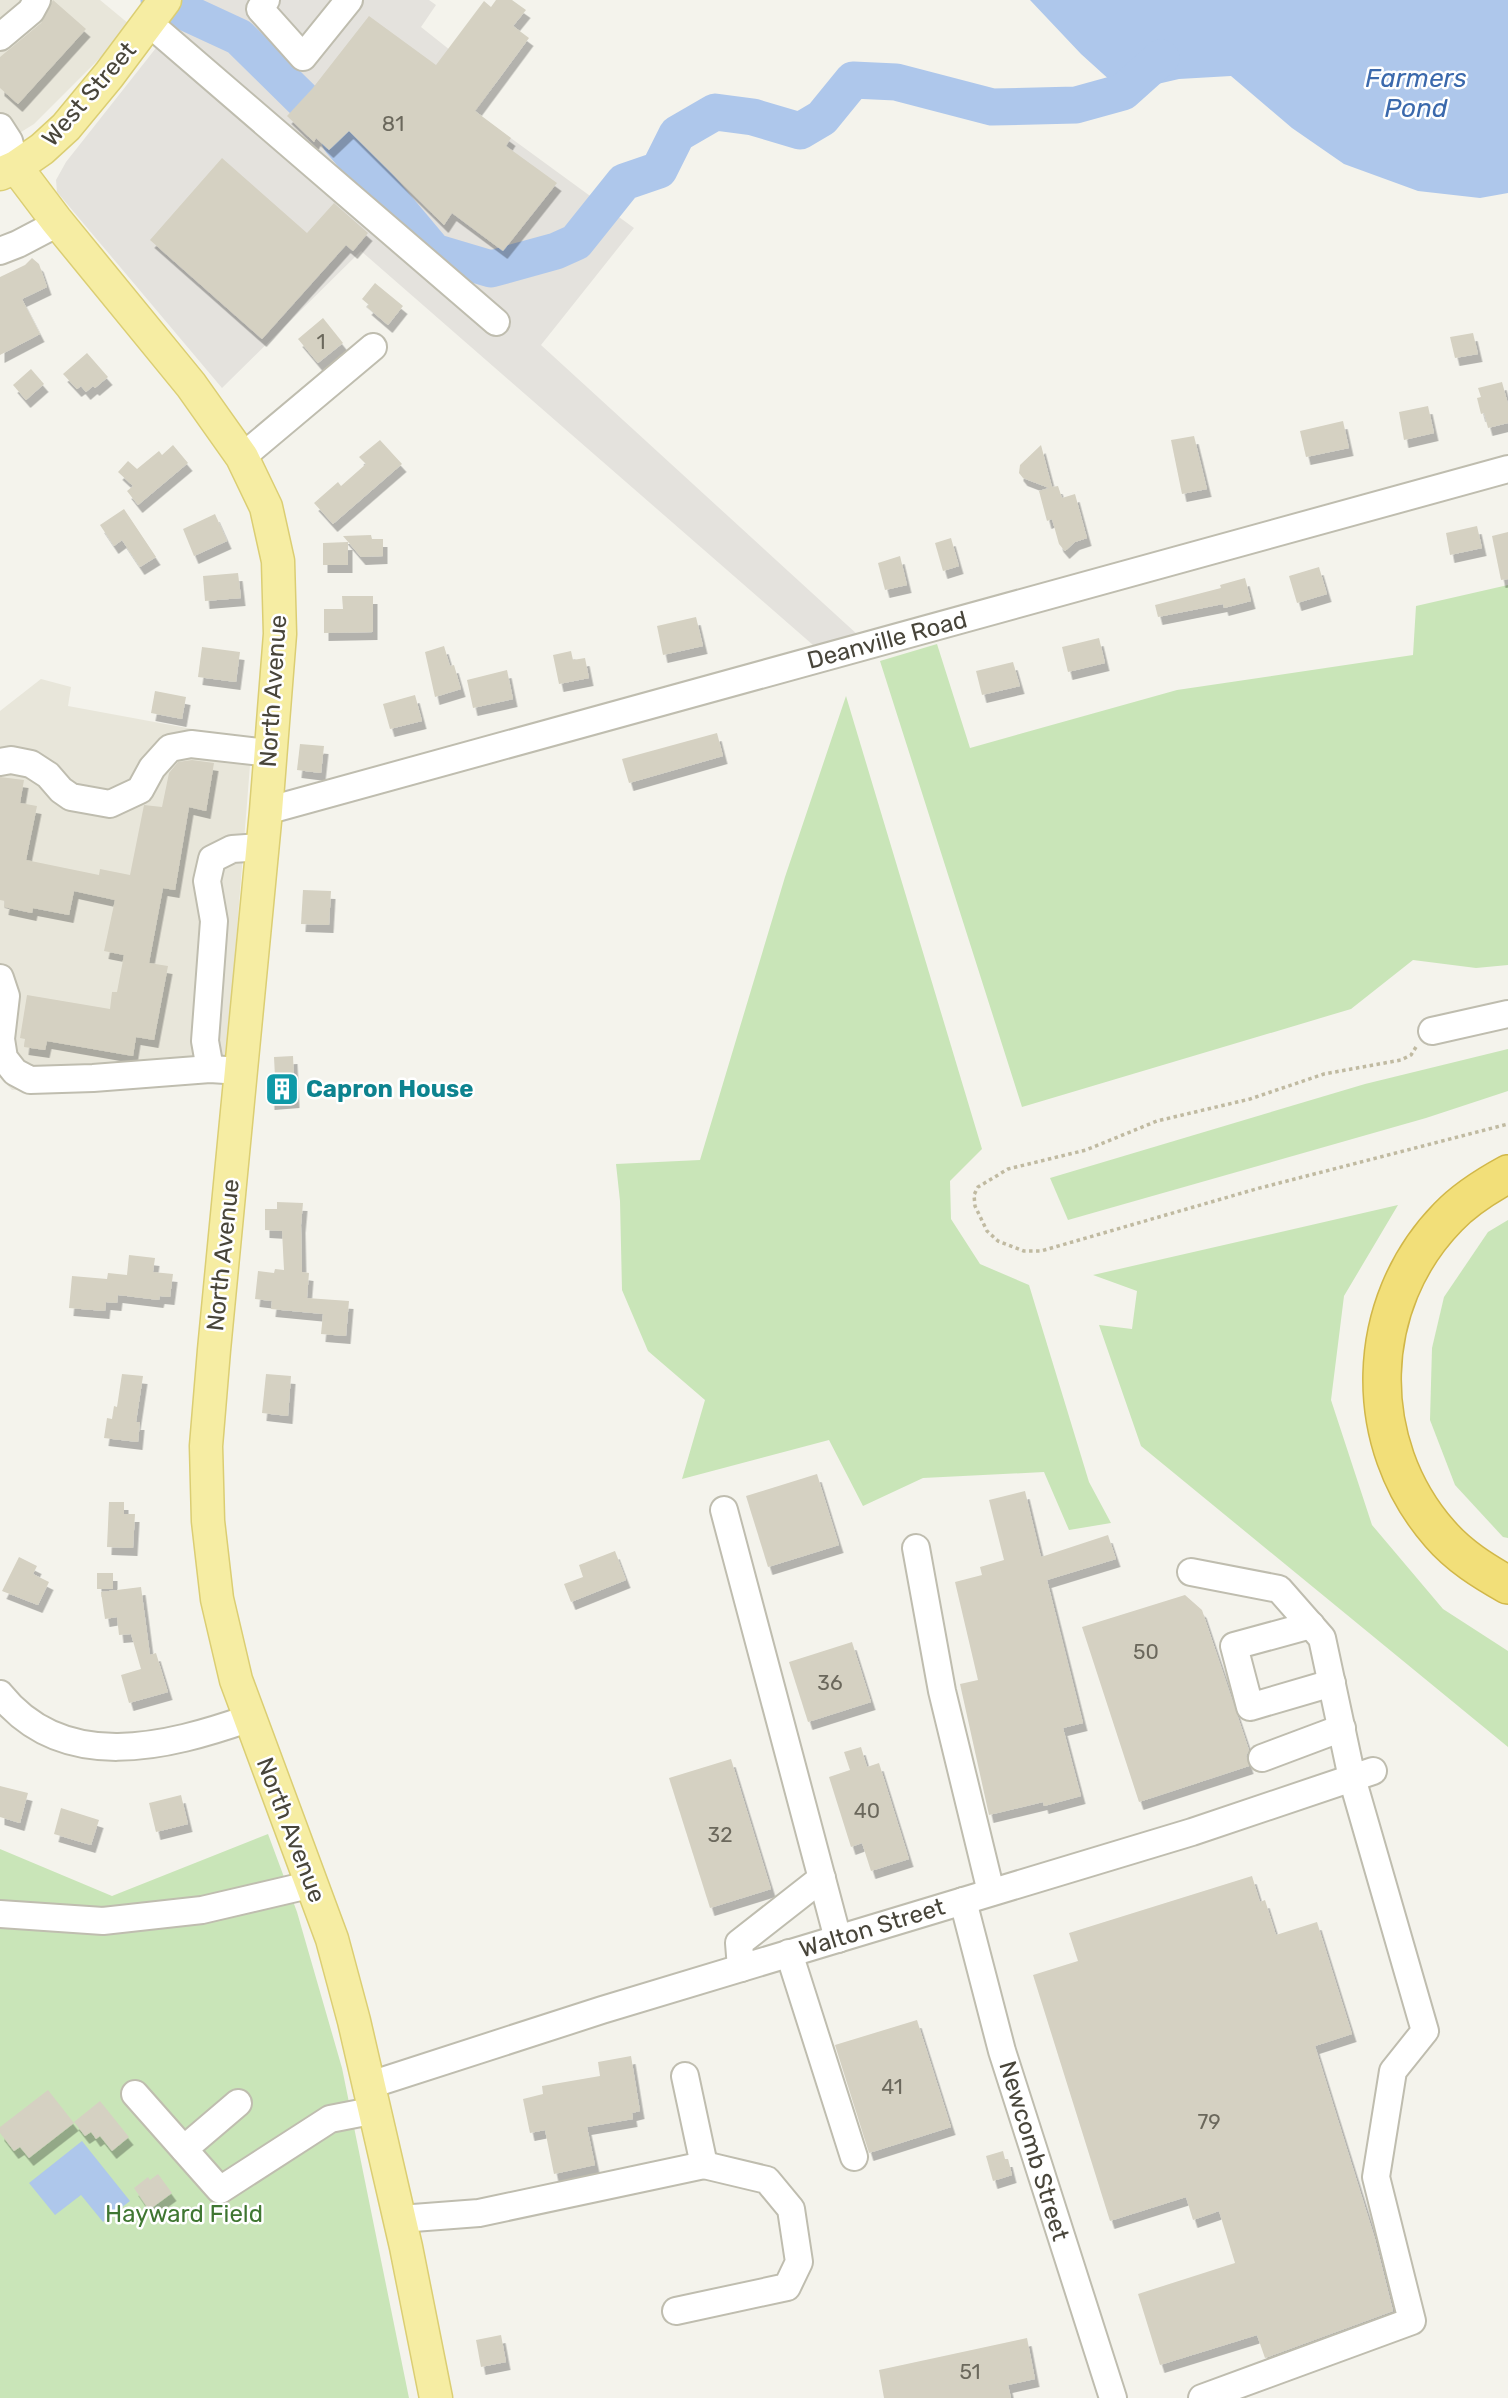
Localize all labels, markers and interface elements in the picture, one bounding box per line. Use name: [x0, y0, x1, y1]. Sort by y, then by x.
street label: West Street: [36, 36, 142, 152]
water label: Farmers Pond: [1365, 63, 1467, 124]
house number: 81: [382, 111, 404, 136]
house number: 1: [317, 329, 326, 354]
street label: Deanville Road: [804, 605, 970, 675]
street label: North Avenue: [254, 614, 292, 768]
building icon: Capron House: [263, 1070, 301, 1108]
place label: Capron House: [306, 1075, 474, 1103]
street label: North Avenue: [201, 1178, 245, 1332]
house number: 50: [1133, 1639, 1159, 1664]
house number: 36: [817, 1670, 843, 1695]
street label: North Avenue: [251, 1754, 331, 1906]
house number: 40: [854, 1798, 880, 1823]
house number: 32: [708, 1822, 732, 1847]
street label: Walton Street: [796, 1893, 948, 1963]
street label: Newcomb Street: [993, 2058, 1075, 2244]
house number: 41: [881, 2074, 903, 2099]
house number: 79: [1197, 2109, 1221, 2134]
park label: Hayward Field: [105, 2200, 263, 2228]
house number: 51: [959, 2359, 981, 2384]

